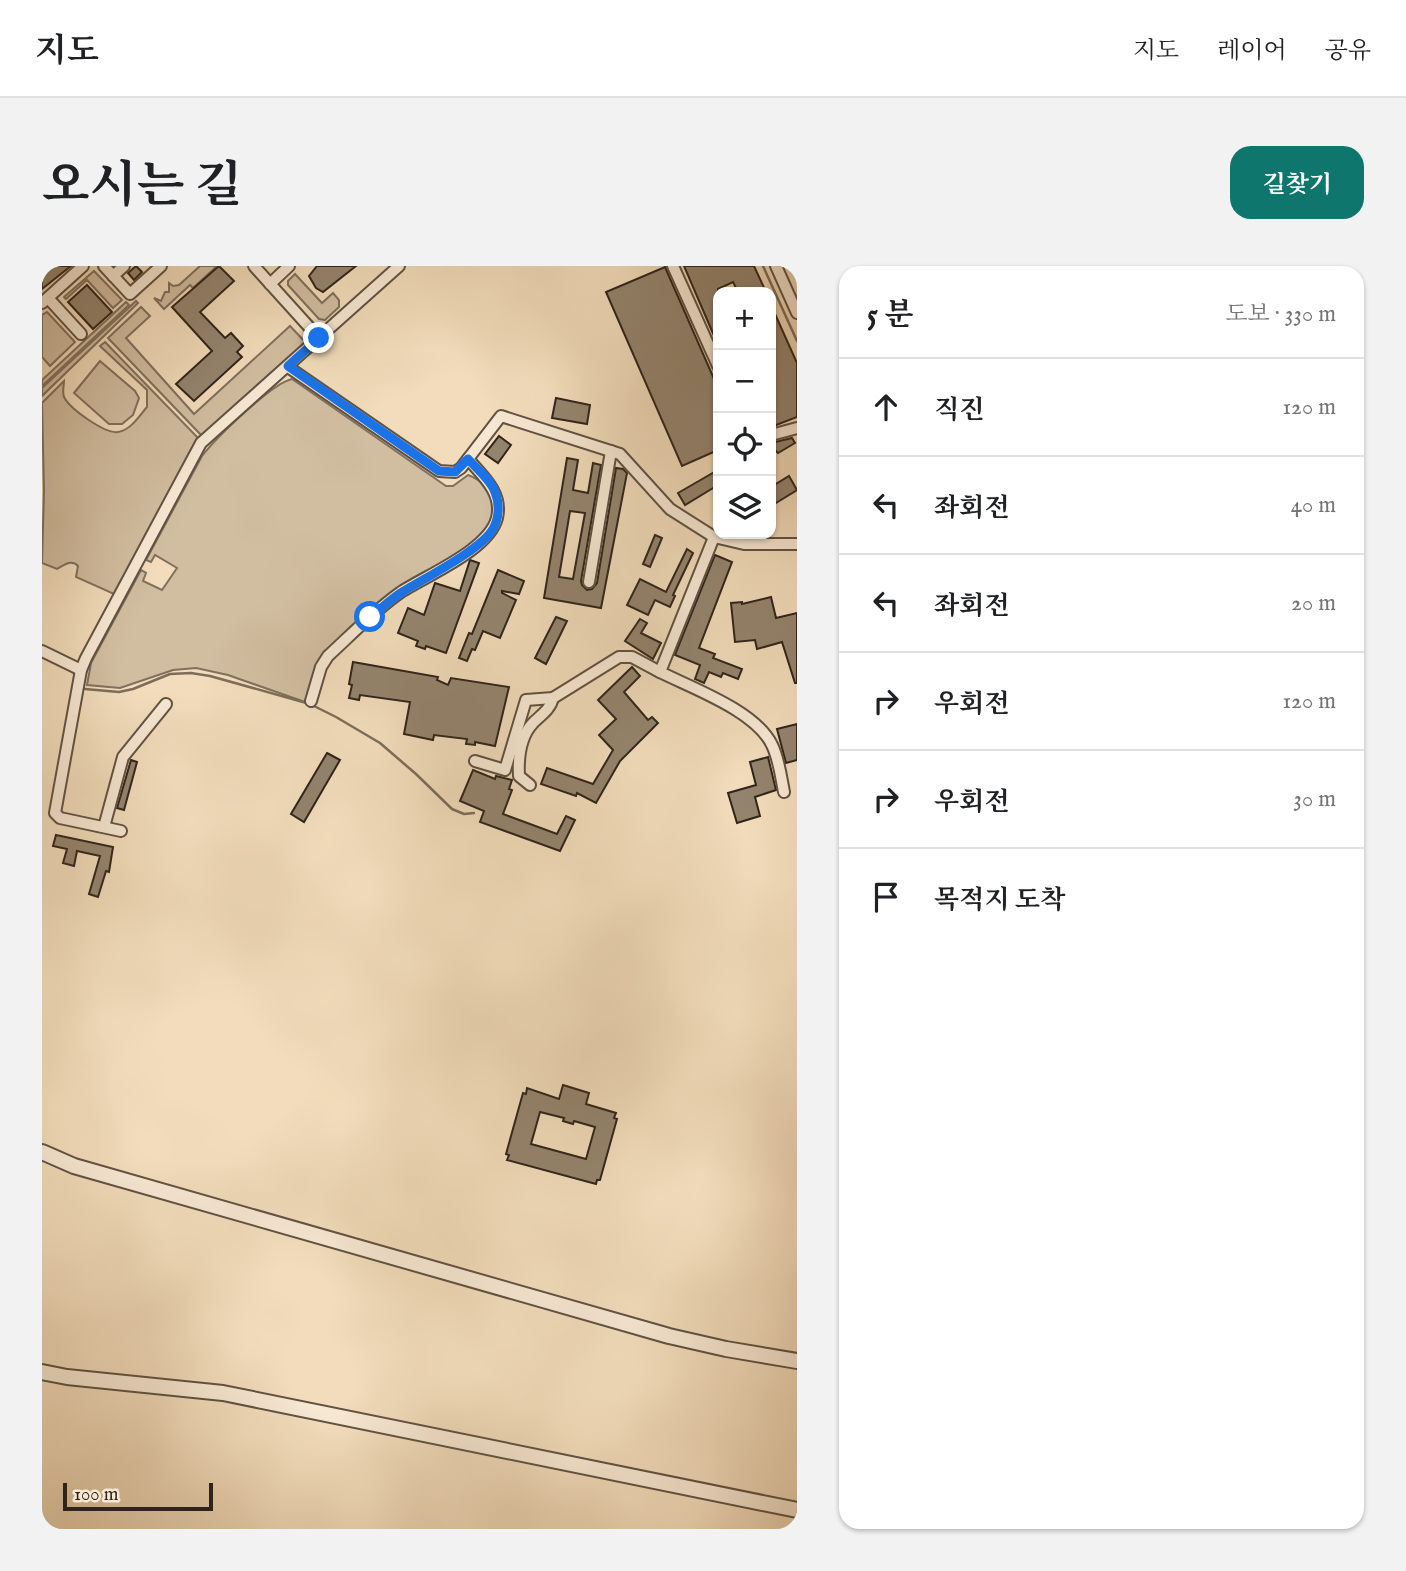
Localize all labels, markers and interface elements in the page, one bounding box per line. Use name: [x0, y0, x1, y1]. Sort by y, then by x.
text: 지도: [35, 31, 99, 73]
text: 지도: [1133, 36, 1179, 67]
text: 레이어: [1217, 36, 1287, 67]
text: 공유: [1325, 36, 1371, 67]
button: 길찾기: [1230, 146, 1364, 219]
text: 오시는 길: [42, 157, 242, 219]
map controls: [713, 287, 776, 539]
button: +: [713, 287, 776, 350]
text: 5 분: [867, 297, 913, 335]
text: 도보 · 330 m: [1225, 300, 1336, 329]
route end: [303, 322, 334, 353]
button: −: [713, 350, 776, 413]
icon: ahead: [867, 388, 905, 426]
text: 120 m: [1283, 393, 1336, 422]
text: 직진: [934, 394, 984, 427]
button: locate: [713, 413, 776, 476]
button: layers: [713, 476, 776, 539]
icon: left: [867, 486, 905, 524]
text: 40 m: [1291, 491, 1336, 520]
text: 좌회전: [934, 492, 1009, 525]
icon: left: [867, 584, 905, 622]
text: 20 m: [1291, 589, 1336, 618]
text: 좌회전: [934, 590, 1009, 623]
route start: [354, 601, 385, 632]
icon: right: [867, 682, 905, 720]
text: 120 m: [1283, 687, 1336, 716]
text: 우회전: [934, 688, 1009, 721]
icon: right: [867, 780, 905, 818]
text: 30 m: [1293, 785, 1336, 814]
text: 우회전: [934, 786, 1009, 819]
icon: arrive: [867, 878, 905, 916]
text: 목적지 도착: [934, 884, 1065, 917]
scale bar: [63, 1480, 214, 1512]
text: 100 m: [74, 1483, 118, 1507]

